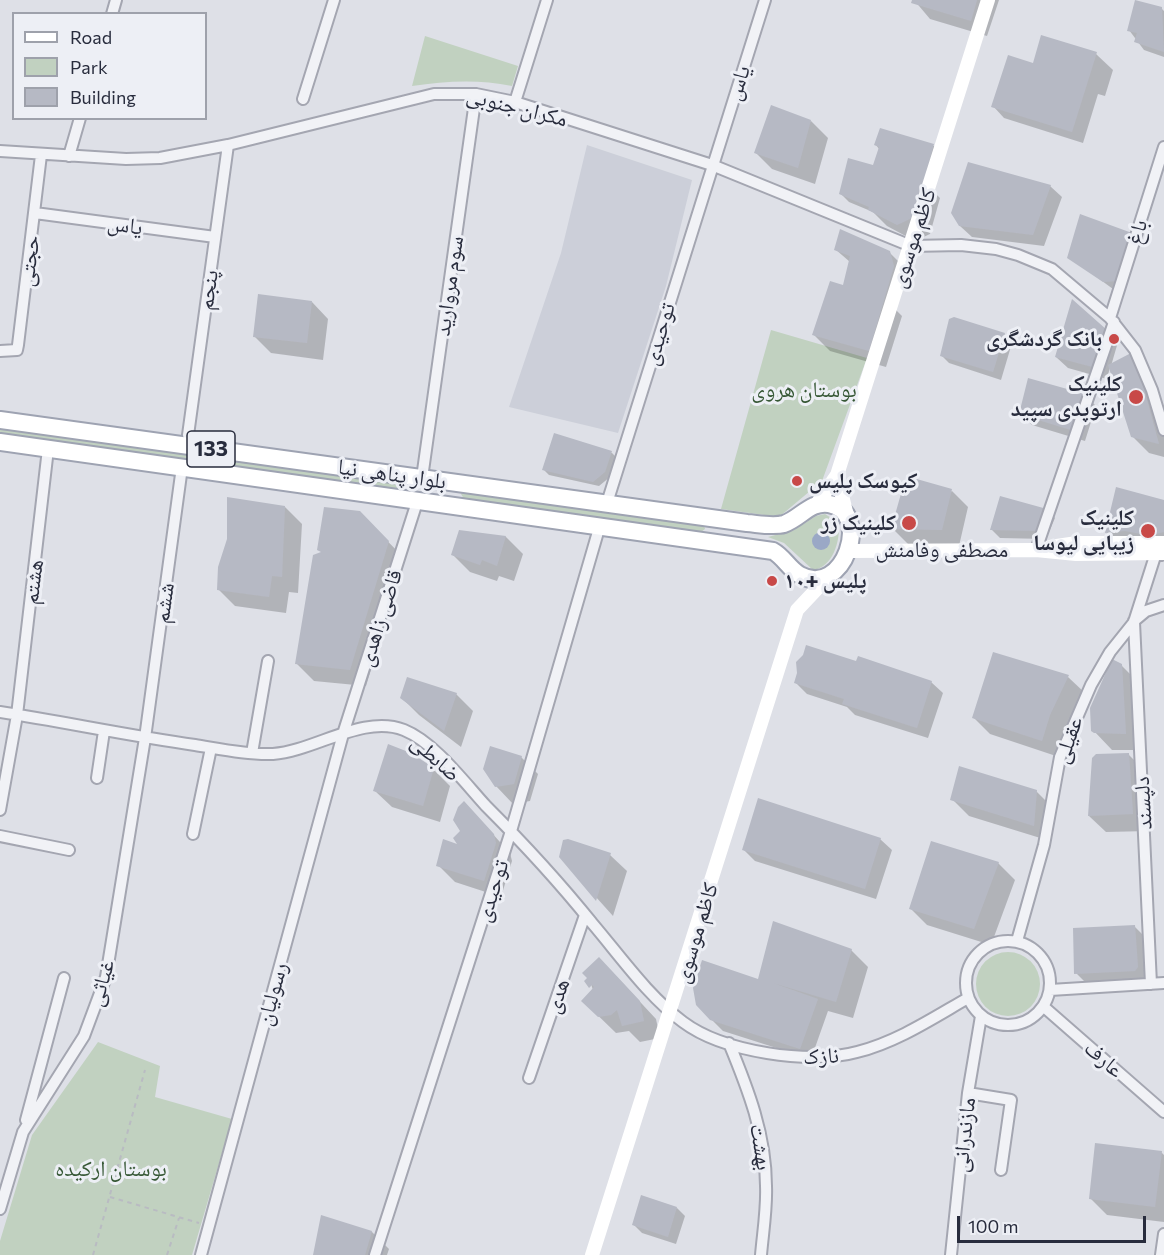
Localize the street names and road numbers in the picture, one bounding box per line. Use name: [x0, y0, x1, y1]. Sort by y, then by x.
street label: یاس: [720, 62, 756, 104]
street label: مکران جنوبی: [464, 82, 570, 132]
street label: کاظم موسوی: [884, 185, 942, 291]
street label: یاس: [106, 209, 144, 241]
street label: باغ: [1121, 216, 1153, 248]
street label: حجتی: [13, 234, 45, 288]
street label: سوم مروارید: [429, 234, 469, 338]
street label: پنجم: [192, 268, 224, 312]
street label: توحیدی: [637, 300, 681, 368]
road number: 133: [187, 431, 235, 467]
street label: بلوار پناهی نیا: [336, 453, 448, 495]
street label: مصطفی وفامنش: [876, 537, 1008, 563]
street label: هشتم: [17, 558, 49, 606]
street label: قاضی زاهدی: [352, 566, 408, 670]
street label: ششم: [148, 581, 180, 625]
street label: عقیلی: [1048, 713, 1088, 767]
street label: ضابطی: [406, 729, 466, 787]
street label: دلپسند: [1128, 776, 1158, 830]
street label: توحیدی: [470, 857, 514, 925]
street label: کاظم موسوی: [668, 880, 724, 986]
street label: غیاثی: [82, 957, 120, 1009]
street label: رسولیان: [251, 960, 293, 1028]
street label: هدی: [539, 975, 575, 1017]
street label: عارف: [1079, 1035, 1129, 1083]
street label: نازک: [802, 1042, 840, 1070]
street label: مازندرانی: [947, 1096, 981, 1174]
street label: بهشت: [744, 1122, 778, 1172]

